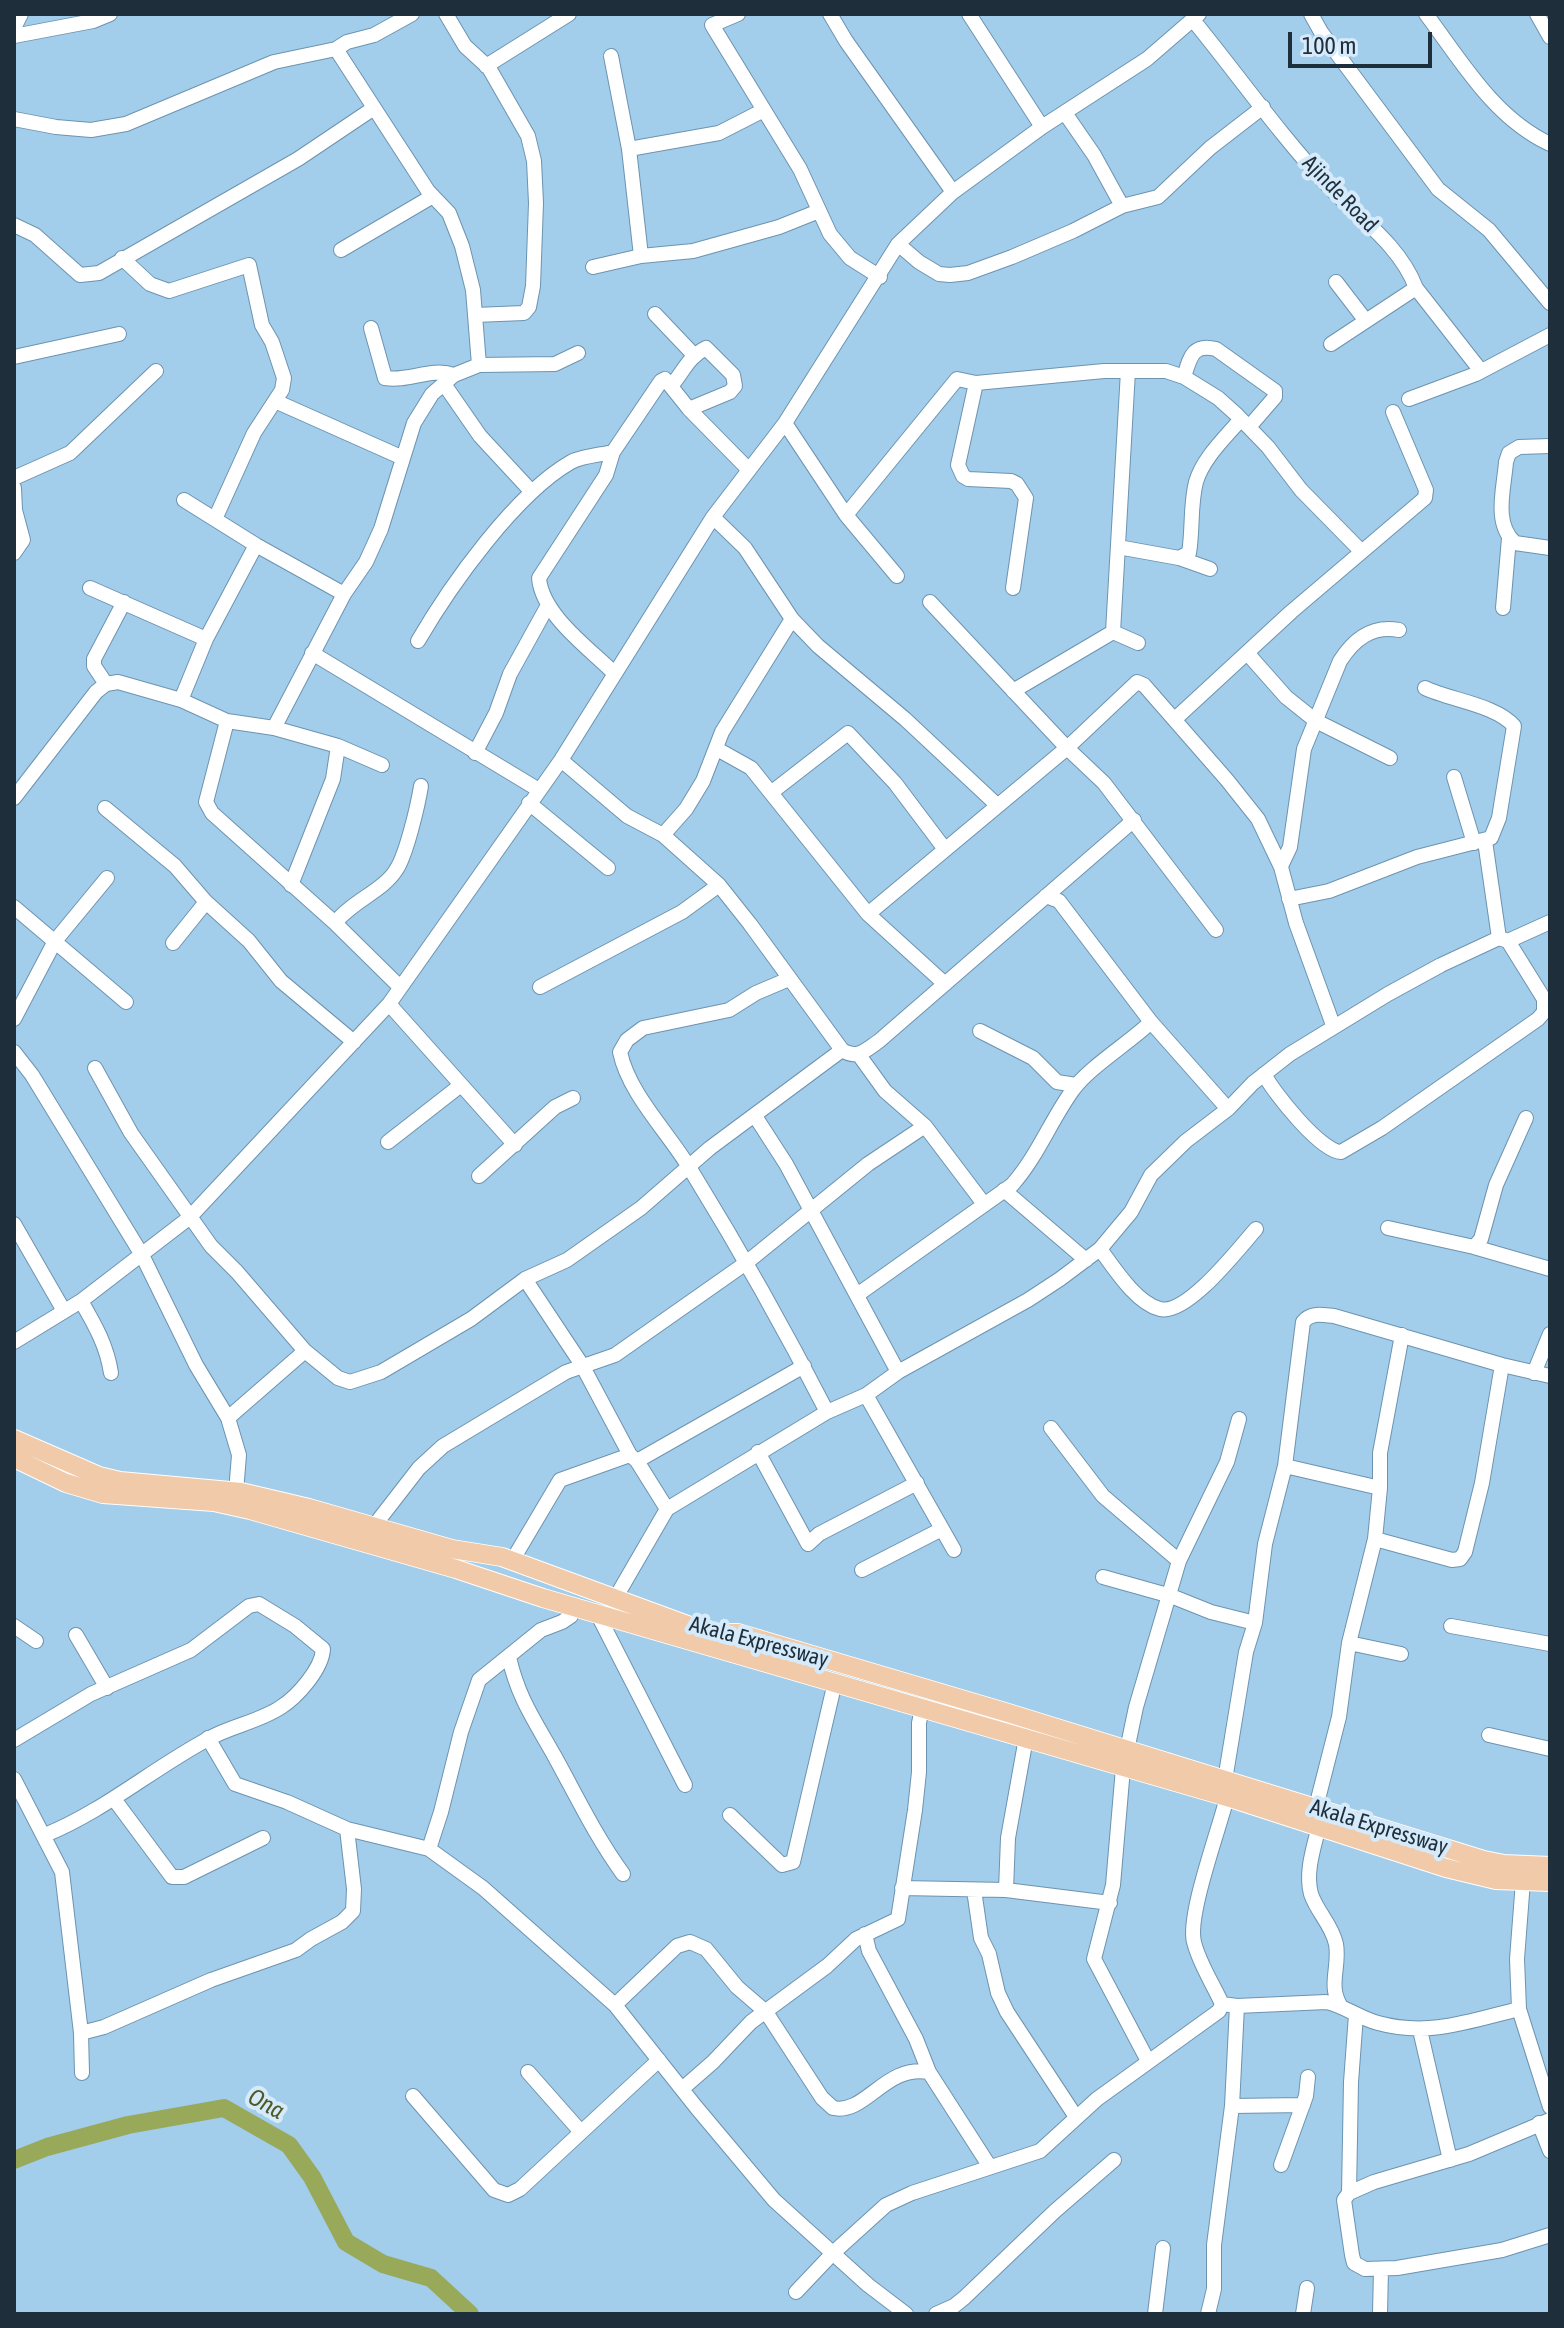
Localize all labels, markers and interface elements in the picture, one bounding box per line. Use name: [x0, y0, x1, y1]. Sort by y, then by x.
scale bar: [1292, 16, 1436, 66]
text: 100 m: [1302, 32, 1356, 59]
street label: Ajinde Road: [1297, 150, 1383, 238]
street label: Akala Expressway: [687, 1611, 831, 1673]
street label: Akala Expressway: [1307, 1794, 1451, 1860]
water label: Ona: [243, 2082, 289, 2126]

